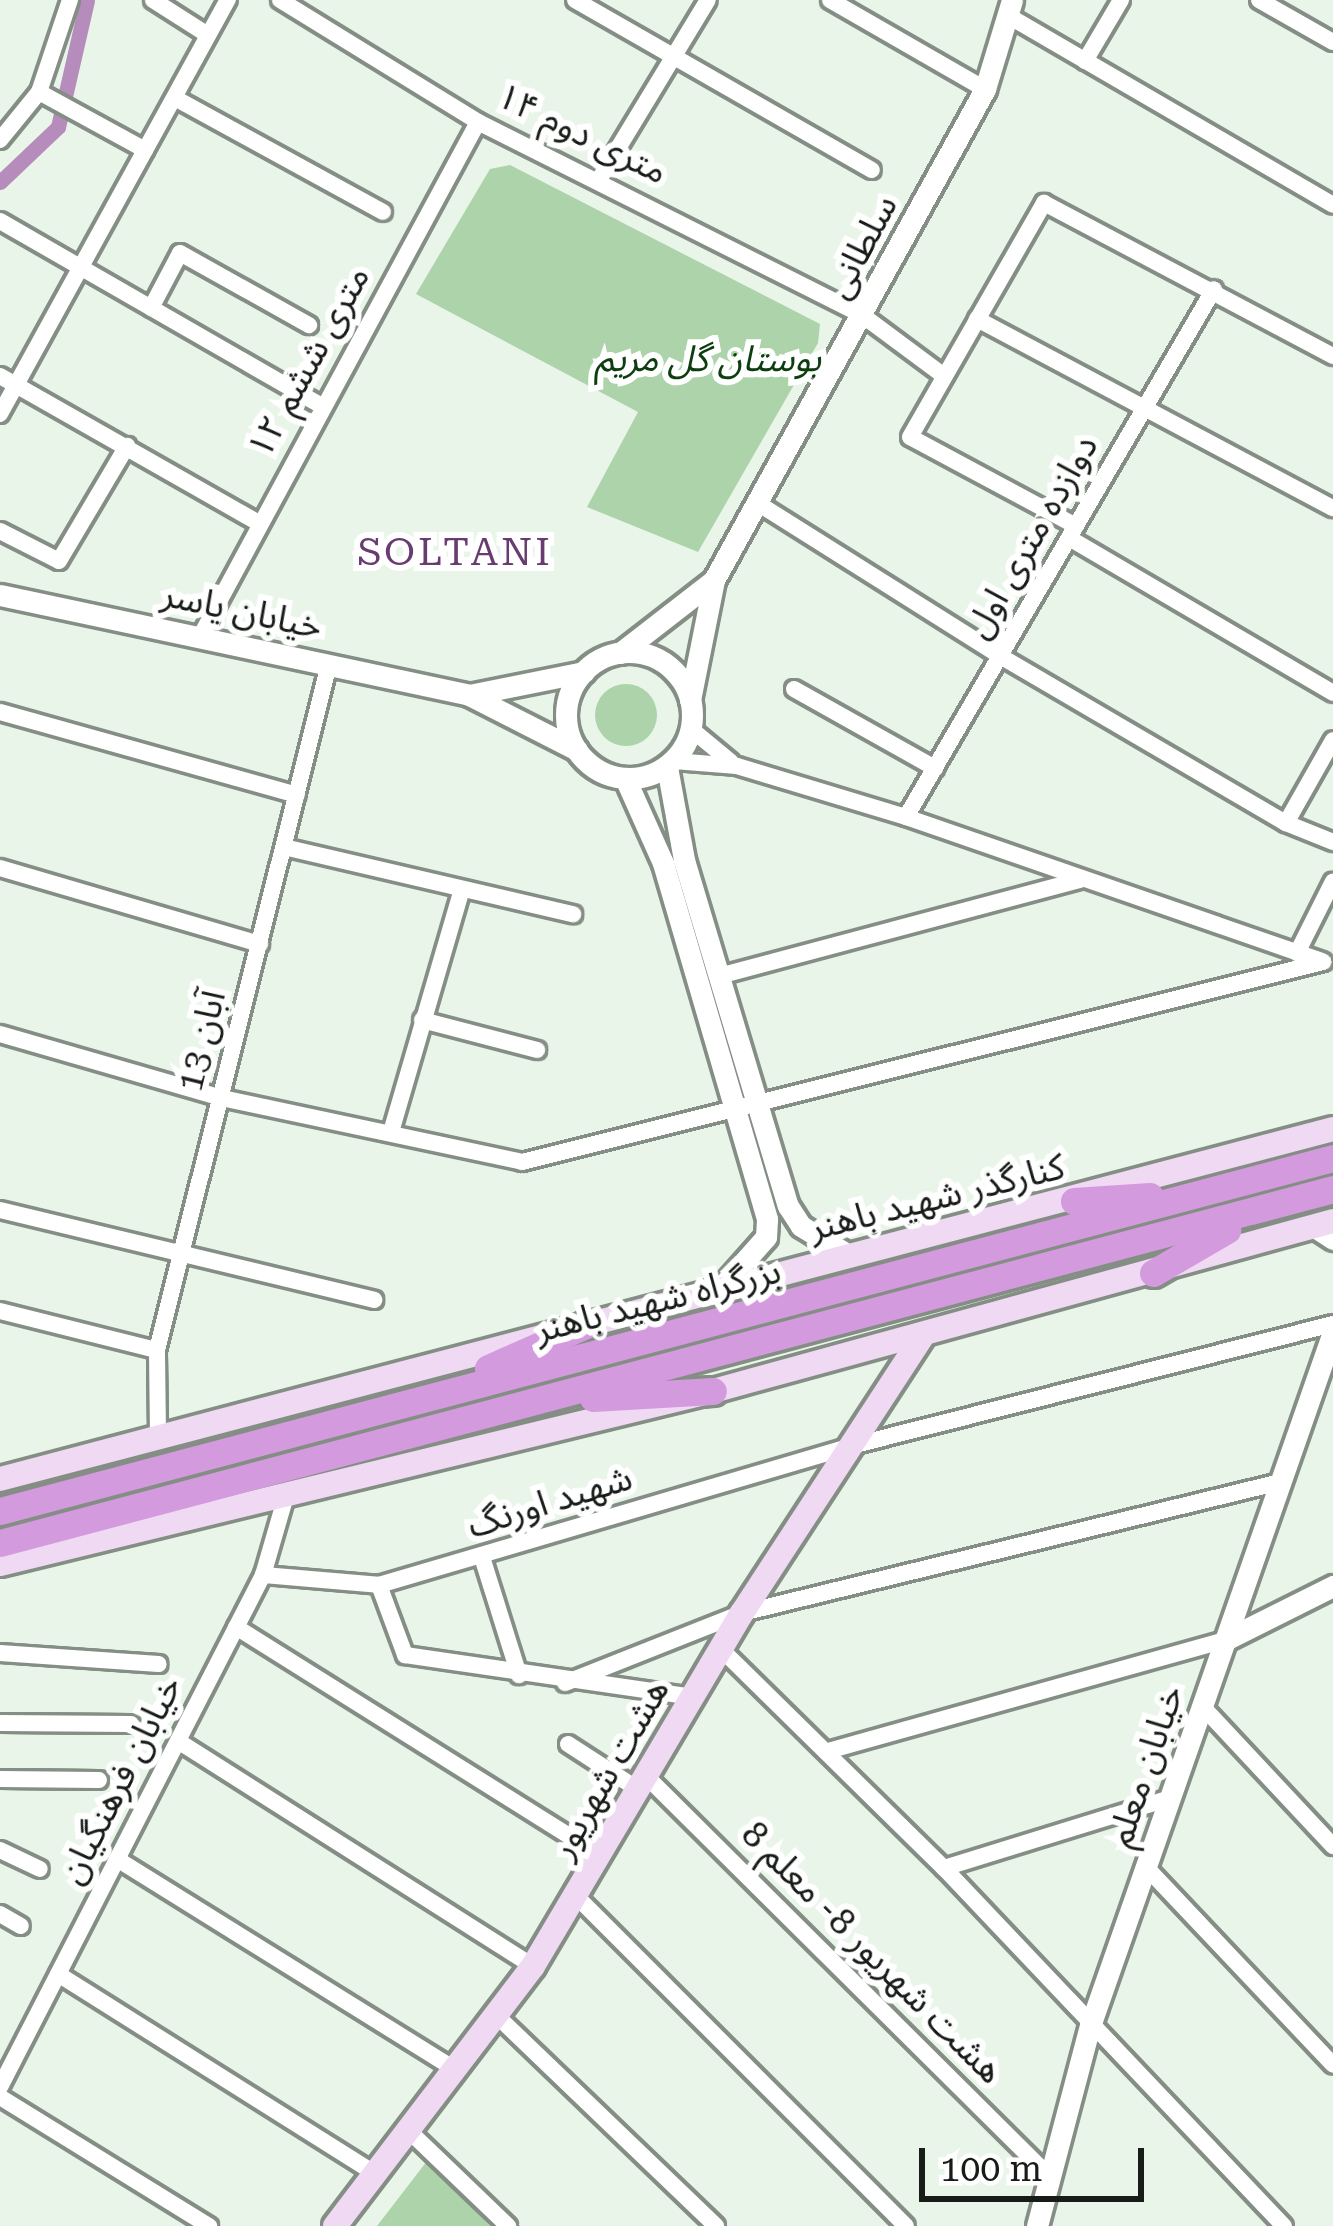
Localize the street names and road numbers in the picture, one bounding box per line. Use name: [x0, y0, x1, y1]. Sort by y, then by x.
street label: ۱۴ متری دوم: [490, 74, 674, 194]
street label: سلطانی: [817, 188, 907, 306]
street label: ۱۲ متری ششم: [239, 259, 379, 465]
street label: دوازده متری اول: [956, 428, 1108, 646]
street label: خیابان یاسر: [158, 573, 326, 649]
street label: 13 آبان: [169, 986, 235, 1096]
street label: کنارگذر شهید باهنر: [805, 1145, 1069, 1251]
street label: بزرگراه شهید باهنر: [531, 1250, 785, 1352]
street label: شهید اورنگ: [463, 1457, 637, 1547]
street label: خیابان فرهنگیان: [50, 1669, 192, 1891]
street label: هشت شهریور: [541, 1671, 679, 1867]
street label: خیابان معلم: [1098, 1680, 1194, 1852]
street label: هشت شهریور 8- معلم 8: [732, 1813, 1012, 2093]

